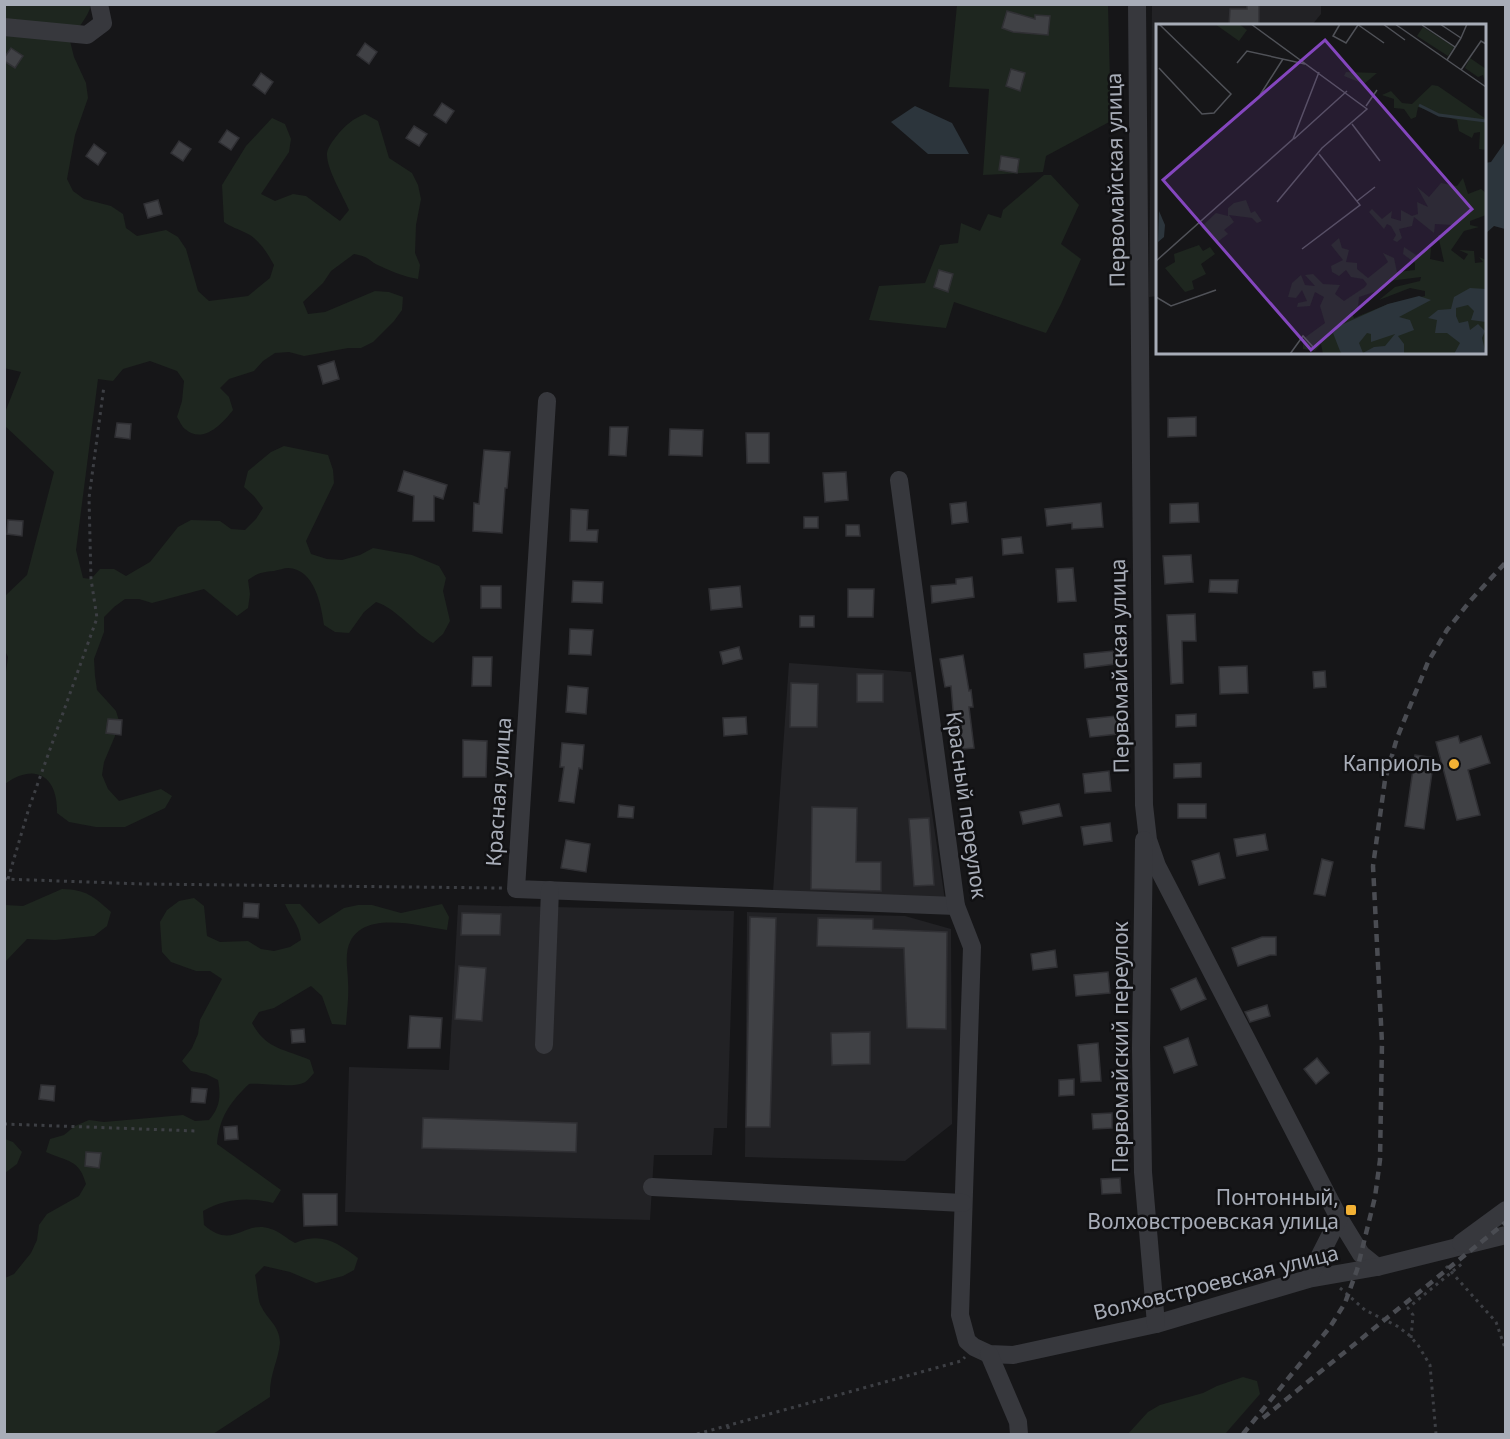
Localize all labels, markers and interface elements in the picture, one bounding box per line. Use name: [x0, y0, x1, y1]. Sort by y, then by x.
inset map: [1156, 24, 1486, 354]
street label: Первомайская улица: [1099, 72, 1131, 288]
street label: Первомайская улица: [1103, 558, 1135, 774]
street label: Красный переулок: [940, 709, 994, 900]
street label: Красная улица: [479, 716, 517, 868]
place label: Каприоль: [1343, 749, 1442, 777]
marker: Каприоль: [1447, 757, 1461, 771]
street label: Первомайский переулок: [1106, 921, 1134, 1173]
place label: Понтонный, Волховстроевская улица: [1087, 1183, 1339, 1235]
marker: Понтонный, Волховстроевская улица: [1344, 1203, 1358, 1217]
street label: Волховстроевская улица: [1090, 1238, 1341, 1326]

